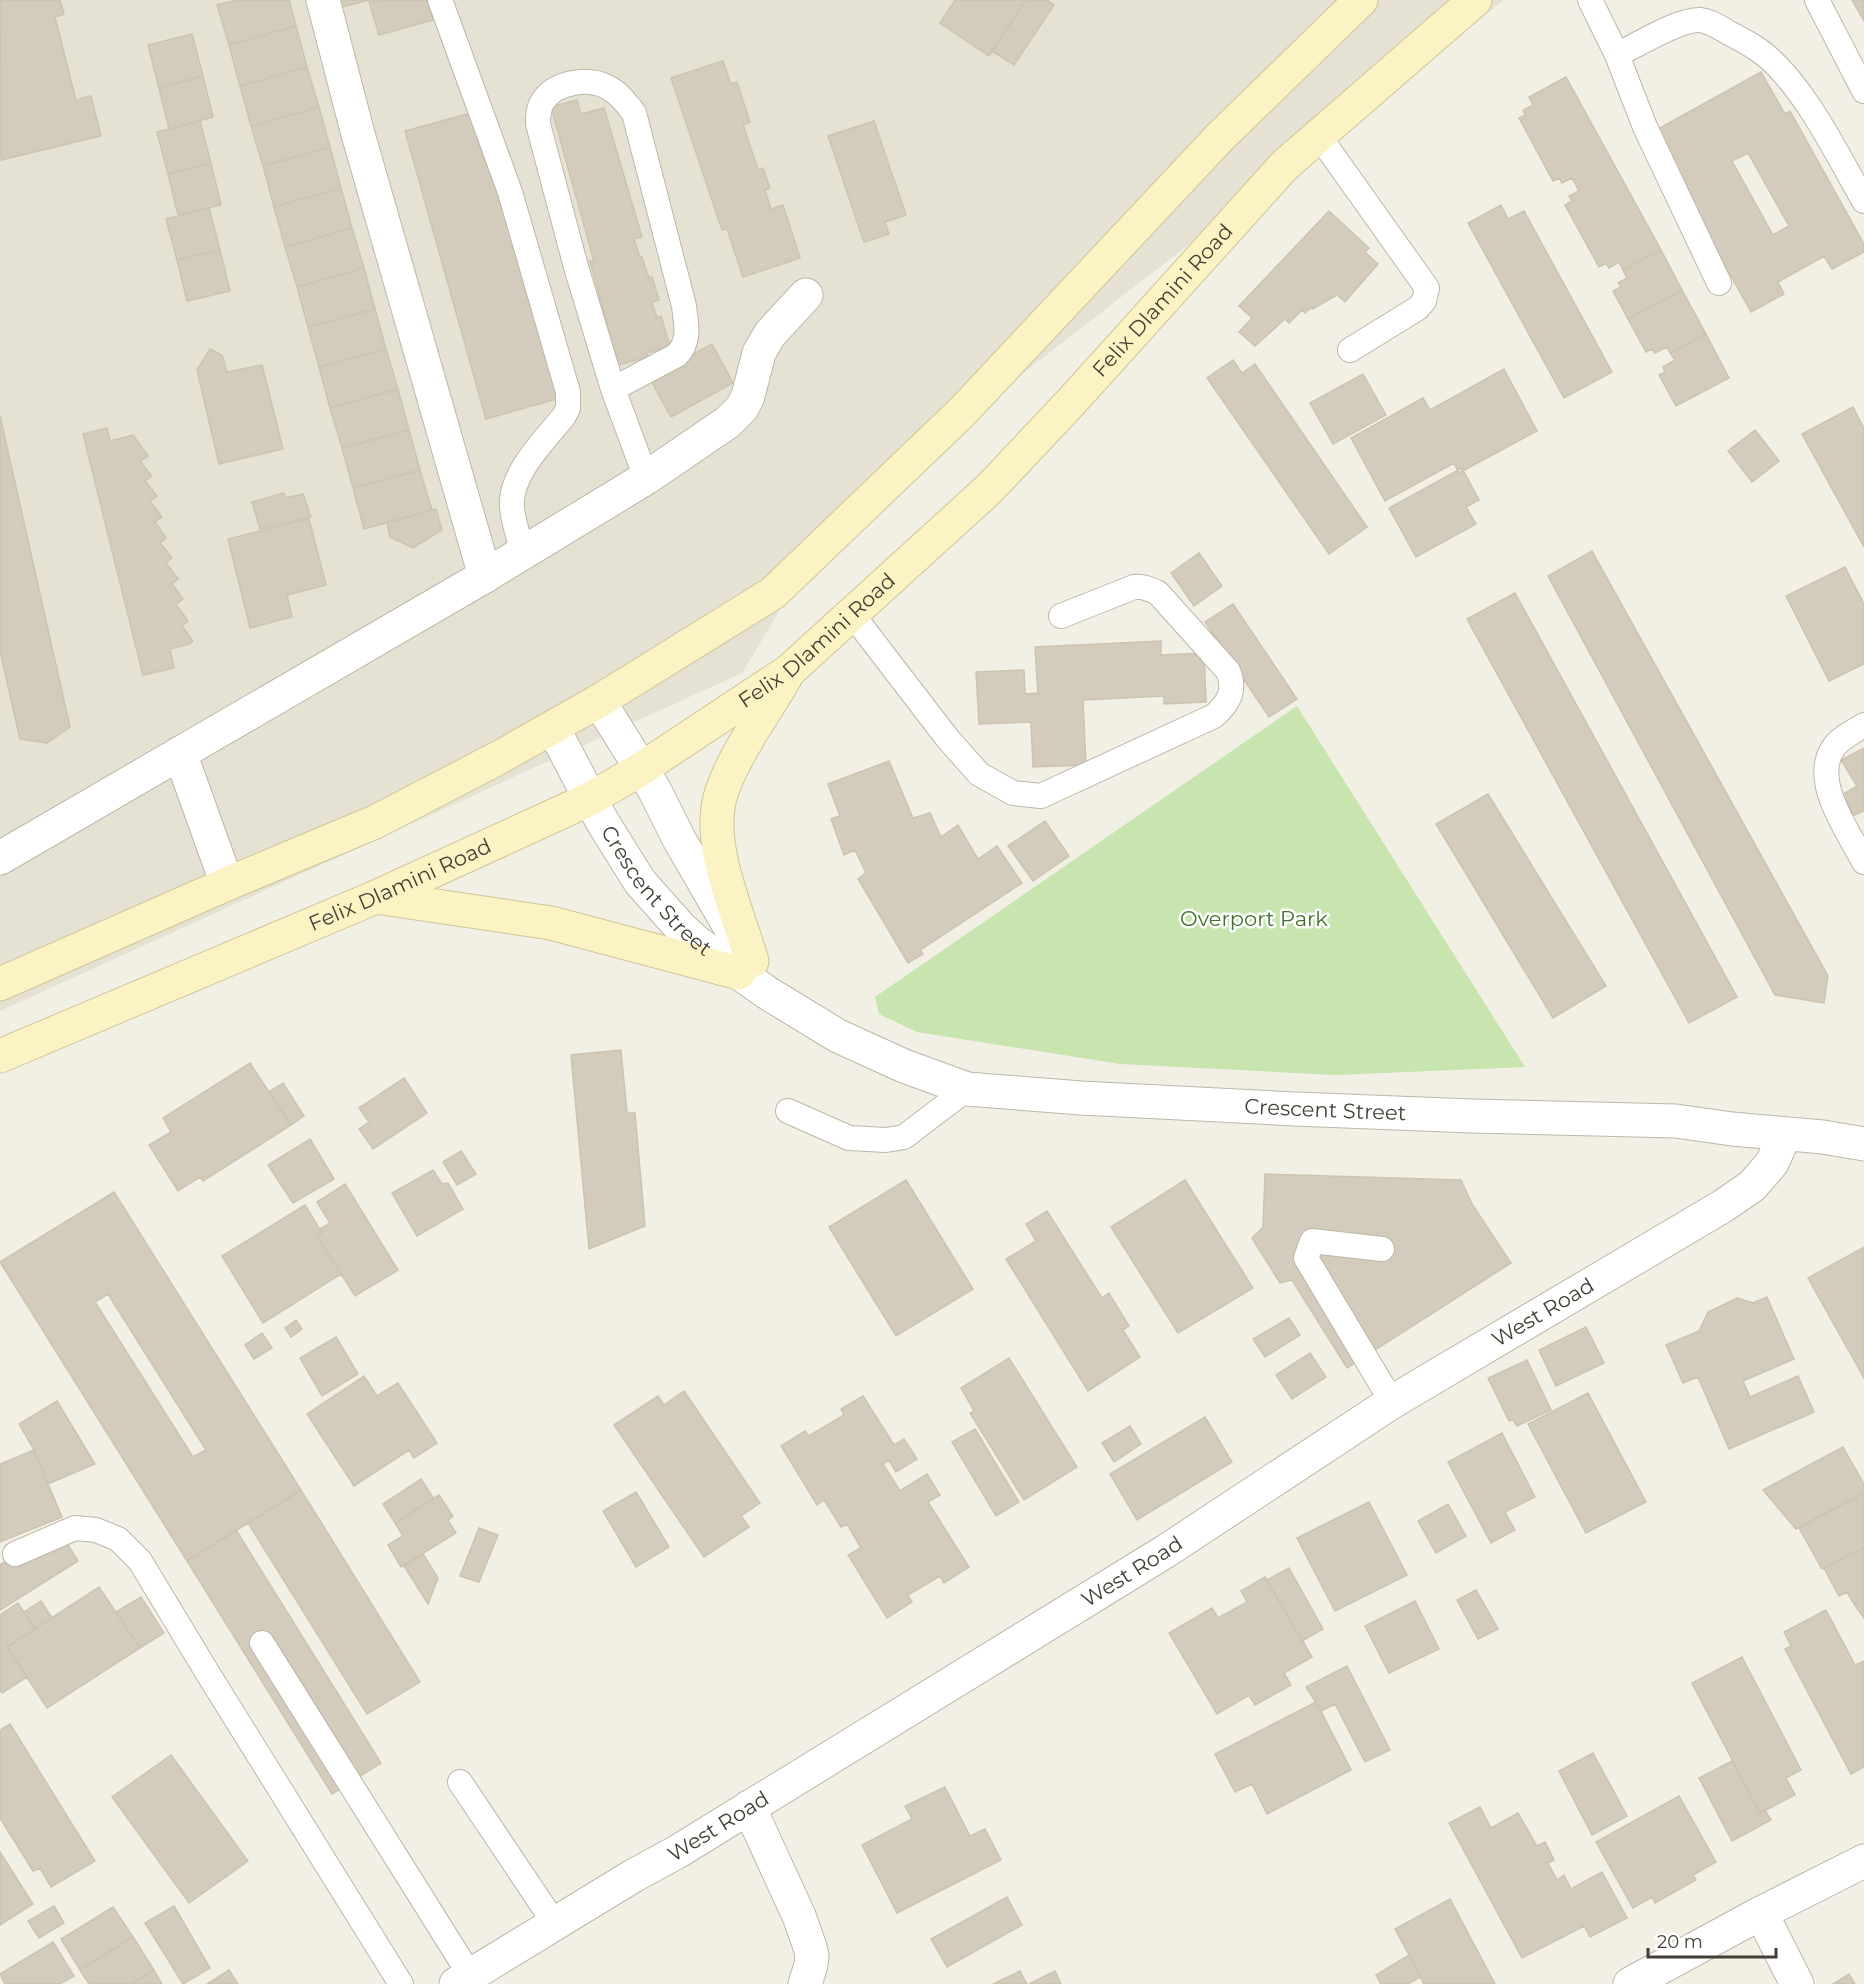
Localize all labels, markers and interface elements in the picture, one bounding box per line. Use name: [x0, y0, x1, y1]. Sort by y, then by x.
street label: Felix Dlamini Road: [1087, 219, 1238, 382]
street label: Felix Dlamini Road: [734, 568, 900, 713]
street label: Crescent Street: [596, 821, 717, 961]
street label: Felix Dlamini Road: [305, 833, 495, 936]
park label: Overport Park: [1180, 906, 1328, 931]
street label: Crescent Street: [1244, 1093, 1407, 1125]
street label: West Road: [1487, 1272, 1598, 1352]
street label: West Road: [1077, 1531, 1187, 1612]
street label: West Road: [663, 1786, 773, 1867]
scale bar: [1648, 1921, 1776, 1959]
text: 20 m: [1657, 1931, 1703, 1953]

